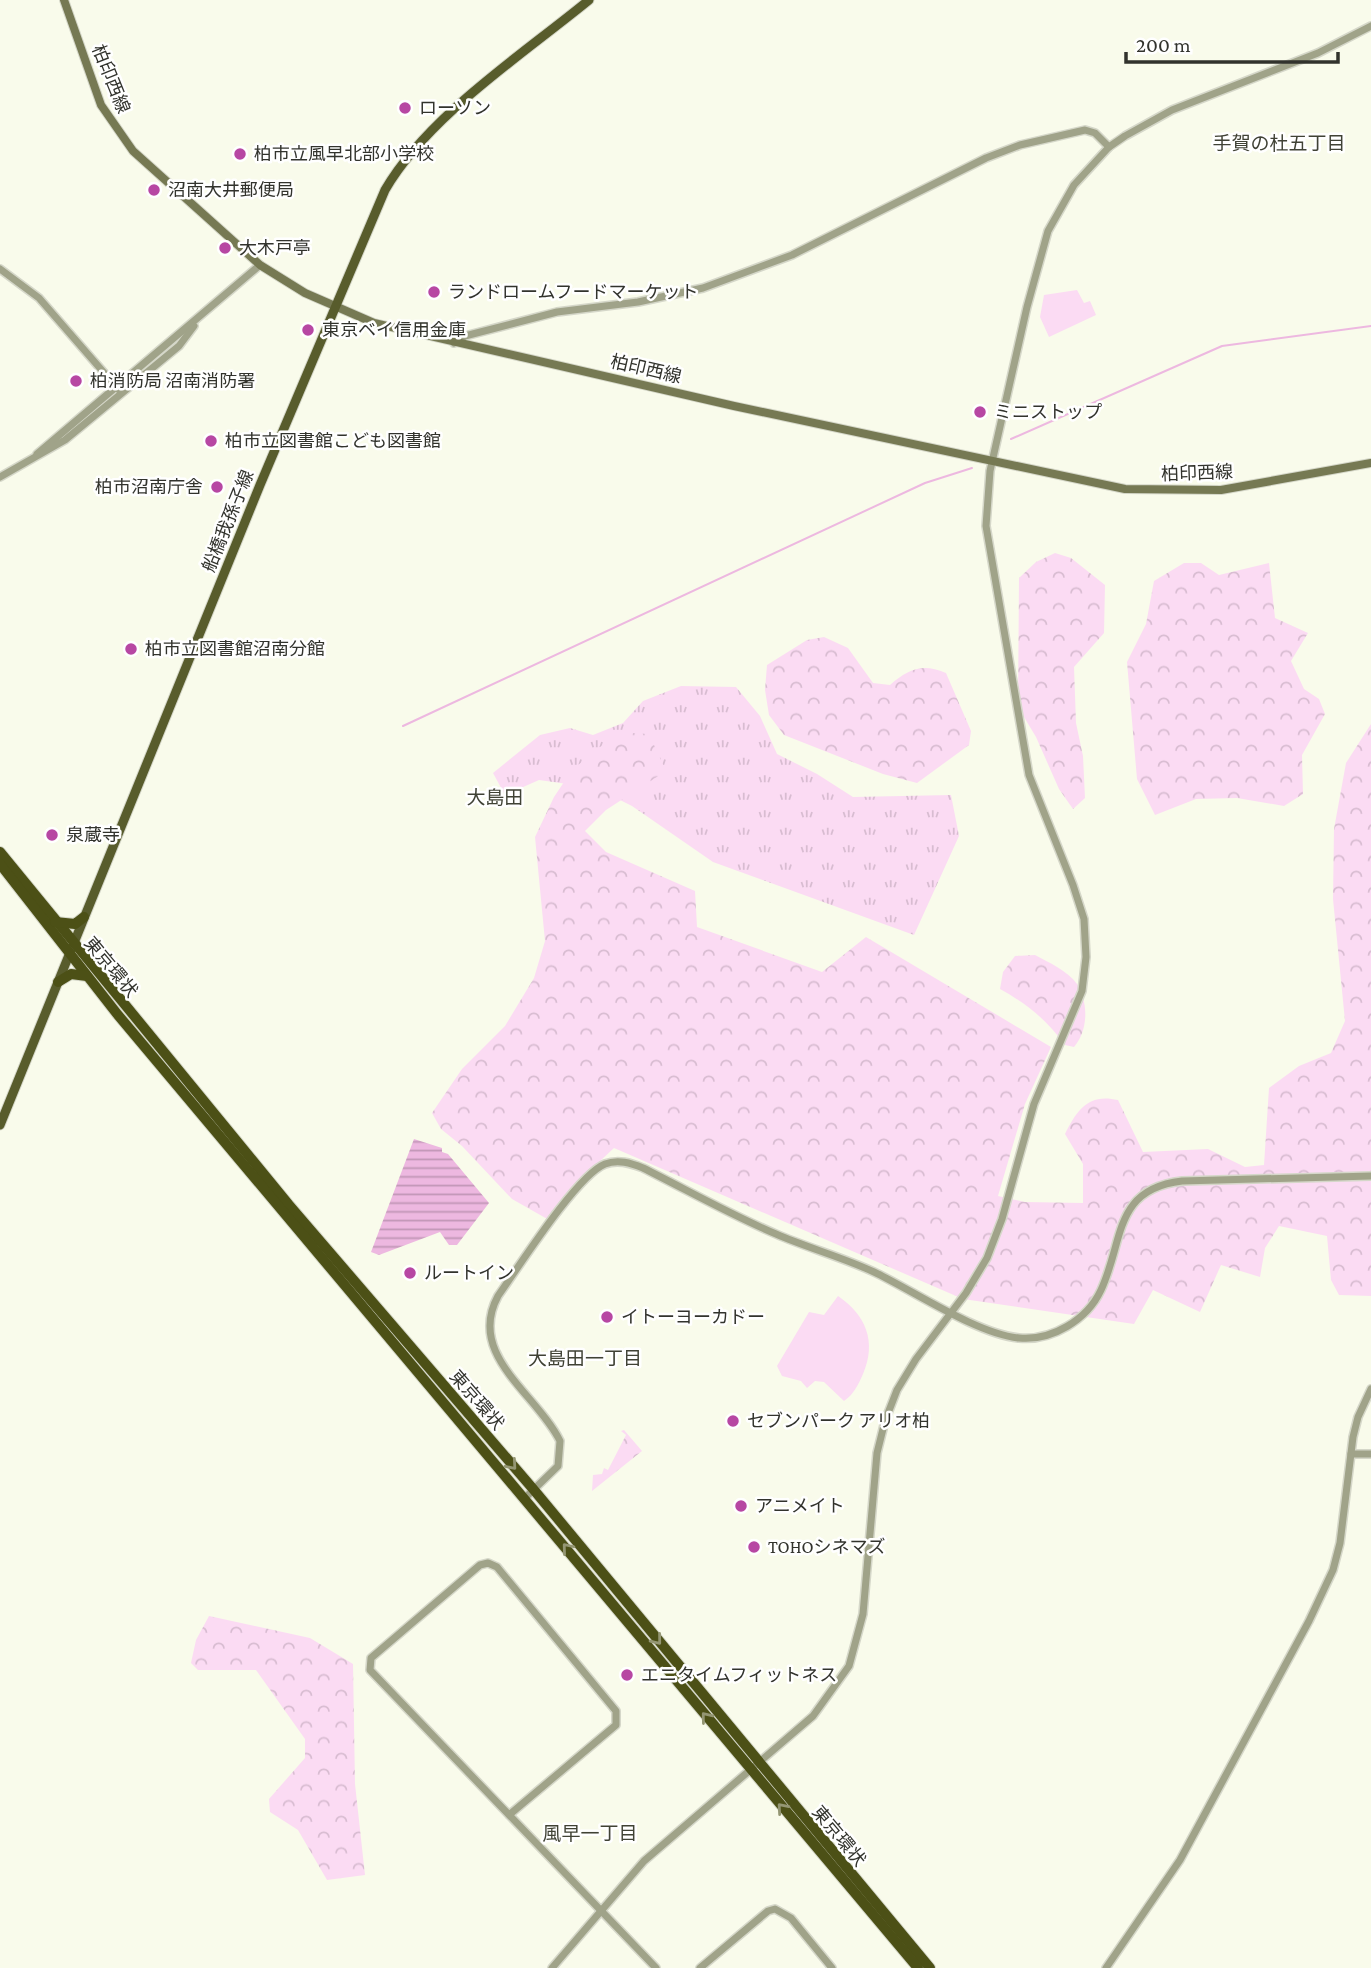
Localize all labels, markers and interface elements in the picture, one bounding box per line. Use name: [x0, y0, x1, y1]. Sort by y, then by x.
scale bar: [1126, 21, 1338, 65]
text: 200 m: [1136, 33, 1191, 57]
street label: 柏印西線: [88, 42, 134, 116]
place label: ローソン: [419, 98, 491, 118]
marker: ローソン: [397, 100, 413, 116]
district label: 手賀の杜五丁目: [1212, 133, 1346, 154]
place label: 柏市立風早北部小学校: [254, 144, 434, 164]
marker: 柏市立風早北部小学校: [232, 146, 248, 162]
place label: 沼南大井郵便局: [168, 180, 294, 200]
marker: 沼南大井郵便局: [146, 182, 162, 198]
place label: 大木戸亭: [239, 238, 311, 258]
marker: 大木戸亭: [217, 240, 233, 256]
place label: ランドロームフードマーケット: [448, 282, 698, 302]
marker: ランドロームフードマーケット: [426, 284, 442, 300]
place label: 東京ベイ信用金庫: [322, 320, 466, 340]
marker: 東京ベイ信用金庫: [300, 322, 316, 338]
street label: 柏印西線: [609, 351, 683, 387]
place label: 柏消防局 沼南消防署: [90, 371, 255, 391]
marker: 柏消防局 沼南消防署: [68, 373, 84, 389]
place label: ミニストップ: [994, 402, 1102, 422]
marker: ミニストップ: [972, 404, 988, 420]
place label: 柏市立図書館こども図書館: [225, 431, 441, 451]
marker: 柏市立図書館こども図書館: [203, 433, 219, 449]
street label: 柏印西線: [1161, 462, 1233, 484]
street label: 船橋我孫子線: [198, 467, 258, 575]
place label: 柏市沼南庁舎: [95, 477, 203, 497]
marker: 柏市沼南庁舎: [209, 479, 225, 495]
place label: 柏市立図書館沼南分館: [145, 639, 325, 659]
marker: 柏市立図書館沼南分館: [123, 641, 139, 657]
district label: 大島田: [466, 787, 524, 808]
place label: 泉蔵寺: [66, 825, 120, 845]
marker: 泉蔵寺: [44, 827, 60, 843]
street label: 東京環状: [80, 933, 142, 1001]
place label: ルートイン: [424, 1263, 514, 1283]
marker: ルートイン: [402, 1265, 418, 1281]
place label: イトーヨーカドー: [621, 1307, 765, 1327]
marker: イトーヨーカドー: [599, 1309, 615, 1325]
district label: 大島田一丁目: [528, 1348, 642, 1369]
street label: 東京環状: [446, 1366, 508, 1434]
place label: セブンパーク アリオ柏: [747, 1411, 930, 1431]
marker: セブンパーク アリオ柏: [725, 1413, 741, 1429]
one-way arrow: [504, 1457, 517, 1470]
place label: アニメイト: [755, 1496, 845, 1516]
marker: アニメイト: [733, 1498, 749, 1514]
place label: TOHOシネマズ: [768, 1537, 886, 1557]
marker: TOHOシネマズ: [746, 1539, 762, 1555]
one-way arrow: [563, 1543, 575, 1556]
one-way arrow: [649, 1632, 661, 1645]
place label: エニタイムフィットネス: [641, 1665, 837, 1685]
marker: エニタイムフィットネス: [619, 1667, 635, 1683]
one-way arrow: [702, 1713, 714, 1726]
street label: 東京環状: [808, 1802, 870, 1870]
one-way arrow: [778, 1803, 790, 1816]
district label: 風早一丁目: [542, 1823, 638, 1844]

